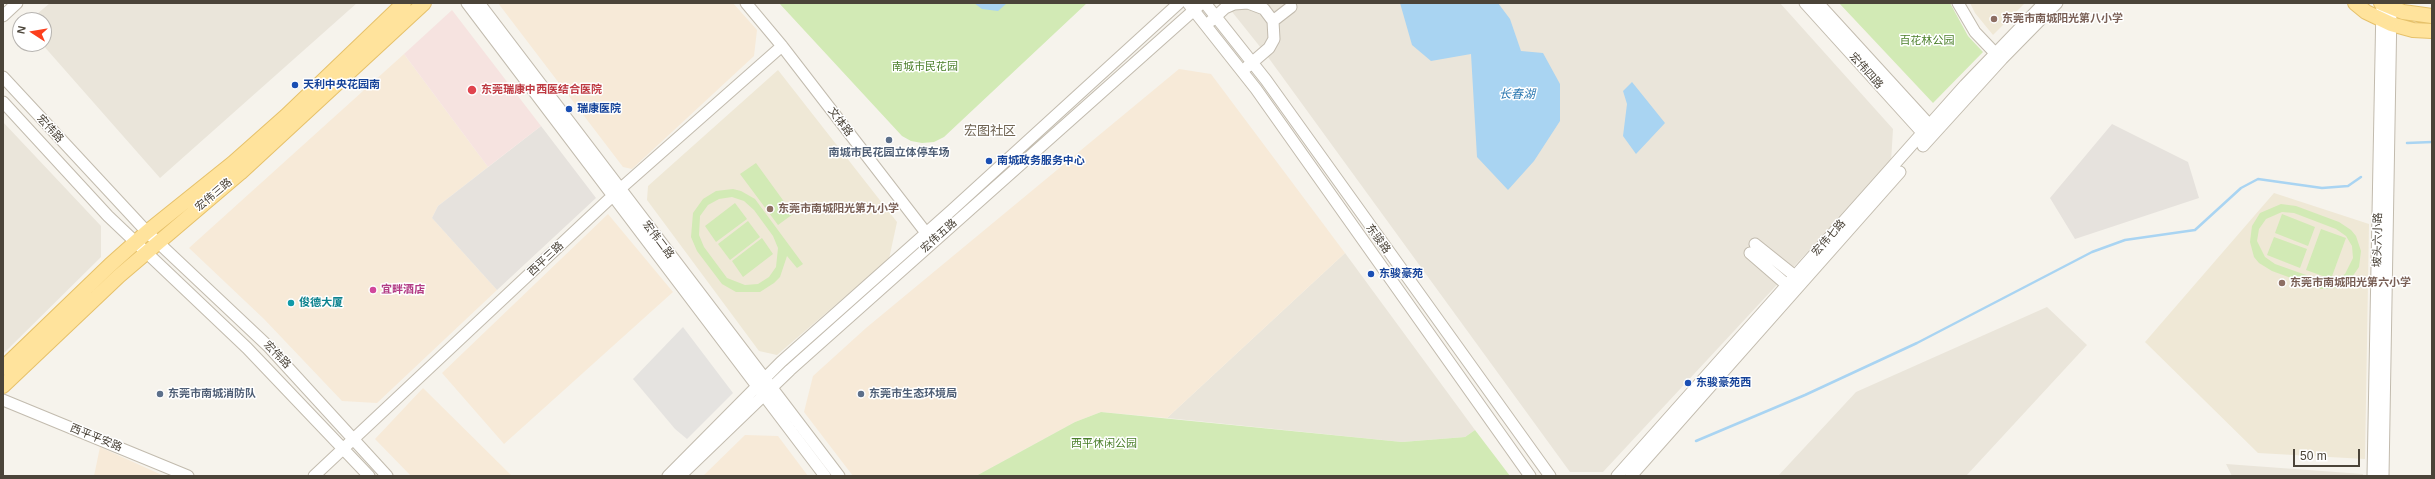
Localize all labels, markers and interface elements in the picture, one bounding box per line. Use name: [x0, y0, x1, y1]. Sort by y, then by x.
north arrow: [12, 12, 52, 52]
place label: 东莞市南城阳光第八小学: [2002, 12, 2123, 26]
marker: 东莞市南城阳光第八小学: [1989, 14, 1999, 24]
text: N: [15, 25, 28, 35]
park label: 百花林公园: [1900, 34, 1954, 48]
street label: 宏伟四路: [1846, 50, 1886, 92]
park label: 南城市民花园: [892, 60, 958, 74]
place label: 天利中央花园南: [303, 78, 380, 92]
marker: 天利中央花园南: [290, 80, 300, 90]
place label: 东莞瑞康中西医结合医院: [481, 83, 602, 97]
marker: 东莞瑞康中西医结合医院: [466, 84, 478, 96]
water label: 长春湖: [1499, 88, 1535, 102]
place label: 瑞康医院: [577, 102, 621, 116]
marker: 瑞康医院: [564, 104, 574, 114]
street label: 文体路: [825, 105, 855, 139]
street label: 宏伟路: [34, 112, 66, 146]
district label: 宏图社区: [964, 123, 1016, 139]
marker: 南城市民花园立体停车场: [884, 135, 894, 145]
place label: 南城市民花园立体停车场: [829, 146, 949, 160]
place label: 南城政务服务中心: [997, 154, 1085, 168]
marker: 南城政务服务中心: [984, 156, 994, 166]
street label: 宏伟三路: [193, 176, 235, 214]
place label: 东莞市南城阳光第九小学: [778, 202, 899, 216]
marker: 东莞市南城阳光第九小学: [765, 204, 775, 214]
street label: 坡头六小路: [2371, 212, 2385, 268]
street label: 宏伟五路: [918, 216, 960, 256]
street label: 宏伟七路: [1809, 217, 1849, 259]
street label: 宏伟二路: [639, 218, 677, 262]
street label: 东骏路: [1363, 222, 1393, 256]
street label: 西平三路: [525, 239, 567, 279]
place label: 东骏豪苑: [1379, 267, 1423, 281]
marker: 东骏豪苑: [1366, 269, 1376, 279]
place label: 东莞市南城阳光第六小学: [2290, 276, 2411, 290]
marker: 东莞市南城阳光第六小学: [2277, 278, 2287, 288]
place label: 宜畔酒店: [381, 283, 425, 297]
marker: 宜畔酒店: [368, 285, 378, 295]
place label: 俊德大厦: [299, 296, 343, 310]
marker: 俊德大厦: [286, 298, 296, 308]
street label: 宏伟路: [261, 339, 293, 371]
place label: 东骏豪苑西: [1696, 376, 1751, 390]
marker: 东骏豪苑西: [1683, 378, 1693, 388]
place label: 东莞市南城消防队: [168, 387, 256, 401]
place label: 东莞市生态环境局: [869, 387, 957, 401]
marker: 东莞市南城消防队: [155, 389, 165, 399]
marker: 东莞市生态环境局: [856, 389, 866, 399]
street label: 西平平安路: [68, 422, 124, 454]
park label: 西平休闲公园: [1071, 437, 1137, 451]
scale bar: [2295, 441, 2362, 467]
text: 50 m: [2300, 449, 2327, 463]

